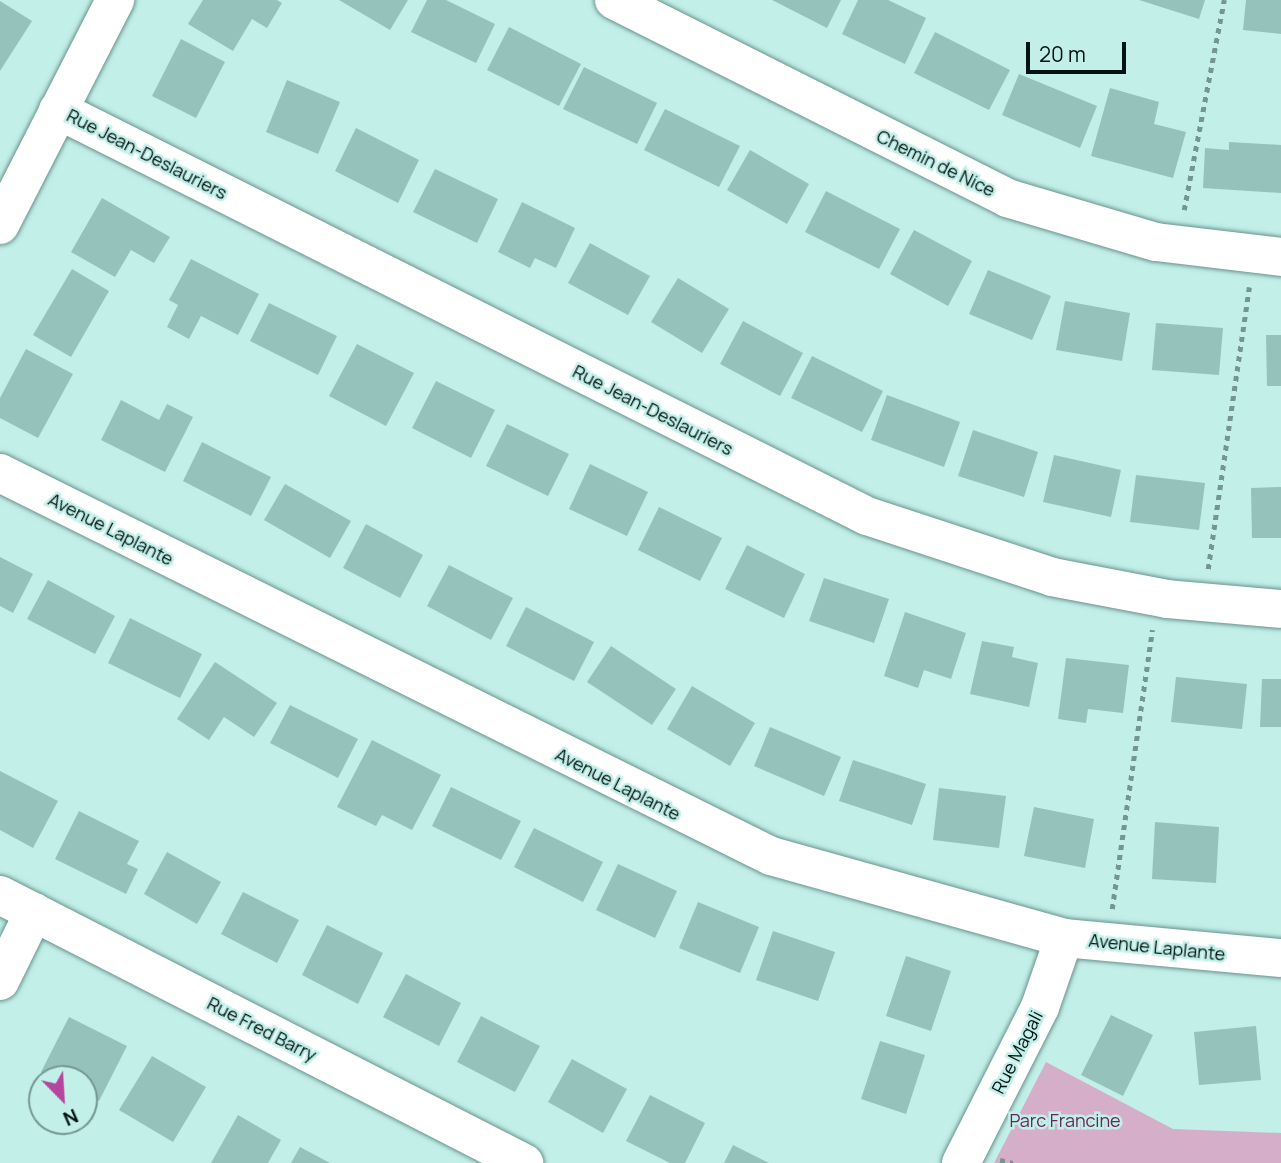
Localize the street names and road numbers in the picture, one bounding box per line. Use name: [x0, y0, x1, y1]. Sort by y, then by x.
street label: Rue Jean-Deslauriers: [63, 104, 231, 204]
street label: Chemin de Nice: [873, 125, 999, 201]
street label: Rue Jean-Deslauriers: [569, 360, 737, 460]
street label: Avenue Laplante: [45, 488, 177, 570]
street label: Avenue Laplante: [552, 743, 684, 825]
street label: Avenue Laplante: [1088, 929, 1226, 965]
street label: Rue Fred Barry: [204, 992, 320, 1066]
street label: Rue Magali: [987, 1007, 1047, 1097]

